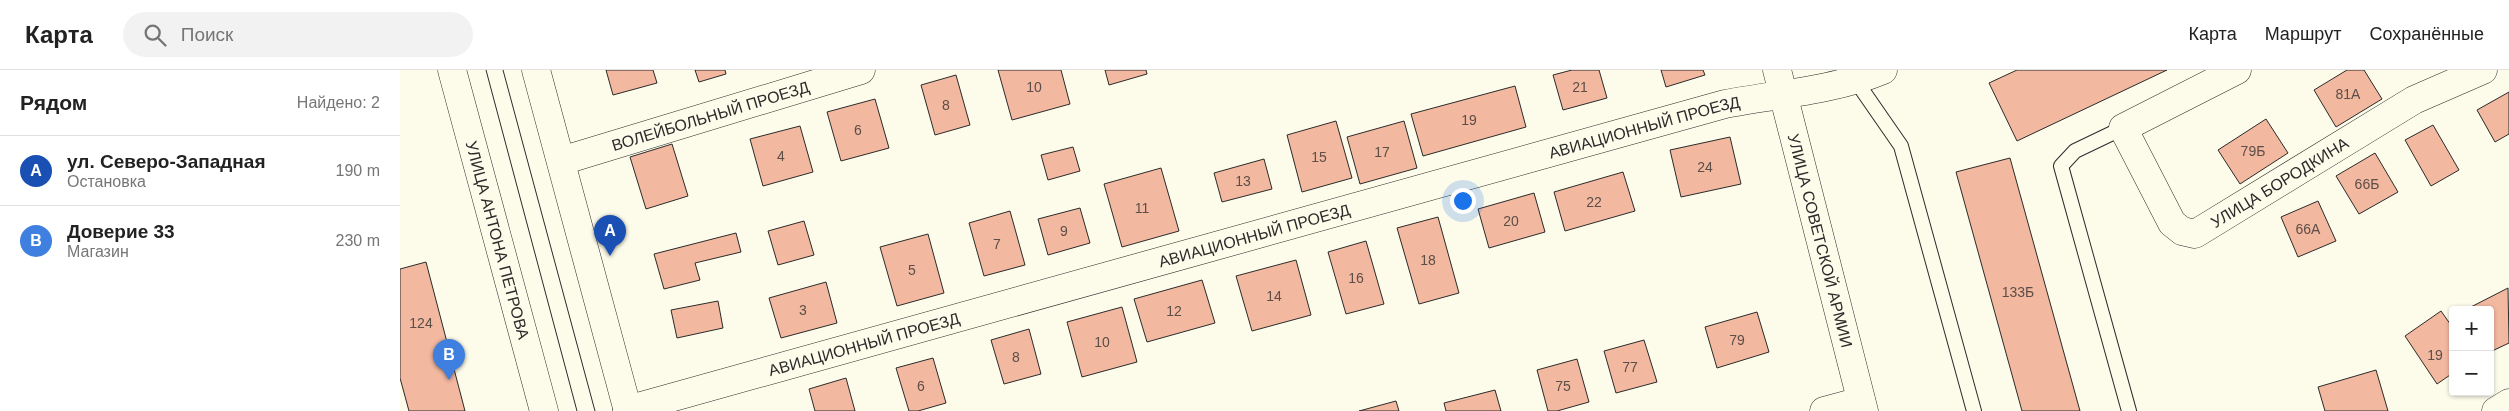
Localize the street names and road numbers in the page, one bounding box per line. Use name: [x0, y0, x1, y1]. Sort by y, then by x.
street label: ВОЛЕЙБОЛЬНЫЙ ПРОЕЗД: [610, 78, 811, 154]
street label: АВИАЦИОННЫЙ ПРОЕЗД: [1547, 93, 1741, 162]
street label: УЛИЦА СОВЕТСКОЙ АРМИИ: [1785, 132, 1855, 349]
street label: УЛИЦА БОРОДКИНА: [2208, 134, 2352, 231]
street label: УЛИЦА АНТОНА ПЕТРОВА: [463, 139, 532, 341]
street label: АВИАЦИОННЫЙ ПРОЕЗД: [1157, 201, 1352, 270]
street label: АВИАЦИОННЫЙ ПРОЕЗД: [767, 310, 962, 379]

